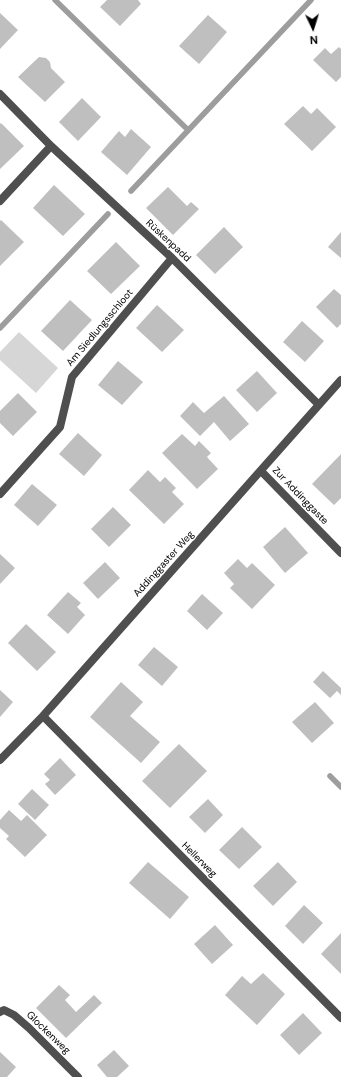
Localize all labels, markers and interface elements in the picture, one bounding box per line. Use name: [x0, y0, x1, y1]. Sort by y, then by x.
north arrow: [293, 8, 333, 48]
text: N: [309, 33, 318, 47]
street label: Rüskenpadd: [143, 217, 193, 265]
street label: Am Siedlungsschloot: [64, 287, 136, 369]
street label: Zur Addinggaste: [269, 465, 331, 527]
street label: Addinggaster Weg: [131, 529, 197, 599]
street label: Hellerweg: [179, 840, 219, 880]
street label: Glockenweg: [24, 1009, 72, 1057]

